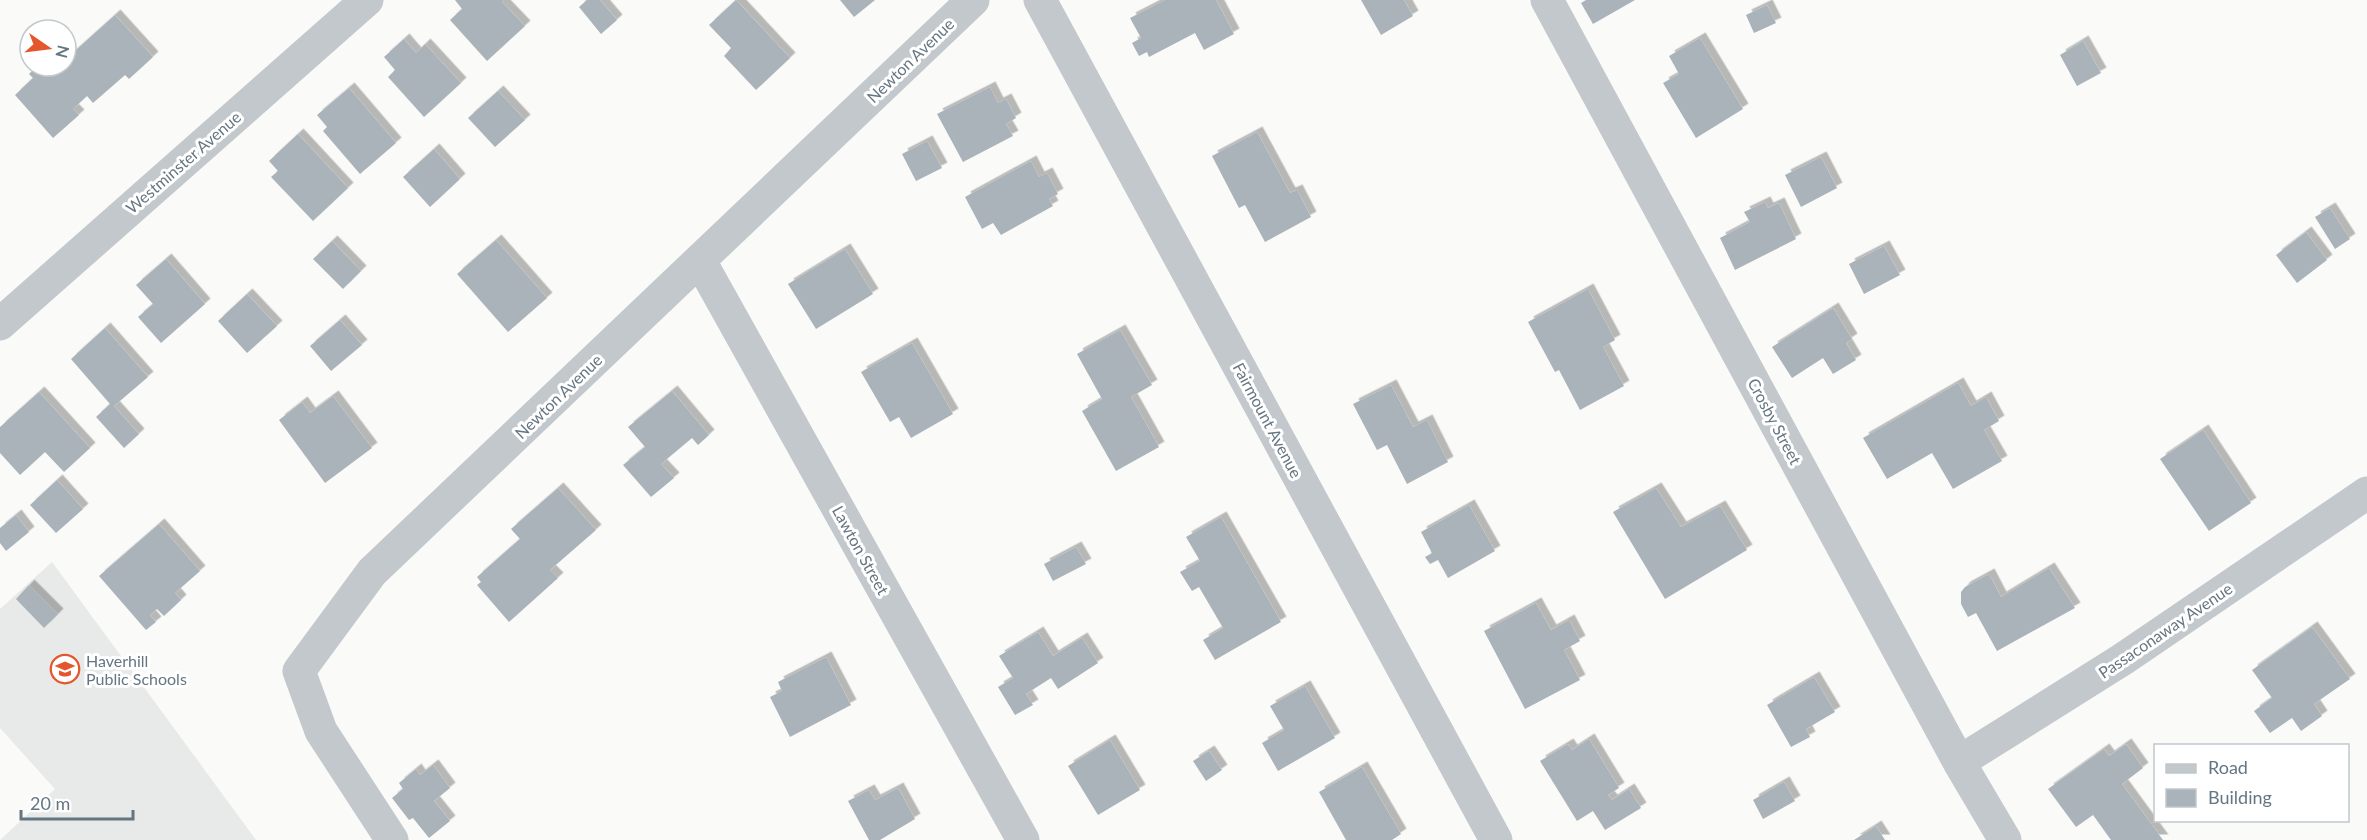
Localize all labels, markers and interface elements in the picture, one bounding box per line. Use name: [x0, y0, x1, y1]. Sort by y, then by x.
street label: Newton Avenue: [863, 14, 957, 106]
north arrow: [18, 18, 78, 78]
text: N: [52, 43, 74, 60]
street label: Westminster Avenue: [122, 107, 244, 217]
street label: Newton Avenue: [511, 350, 605, 442]
street label: Fairmount Avenue: [1230, 359, 1306, 481]
street label: Crosby Street: [1744, 375, 1806, 468]
street label: Lawton Street: [829, 502, 893, 598]
street label: Passaconaway Avenue: [2095, 578, 2235, 682]
place label: Haverhill Public Schools: [86, 651, 187, 688]
school or university icon: Haverhill Public Schools: [49, 653, 81, 685]
legend: [2154, 744, 2349, 822]
text: Road: [2208, 756, 2248, 778]
scale bar: [21, 783, 134, 821]
text: Building: [2208, 786, 2272, 808]
text: 20 m: [30, 792, 70, 814]

